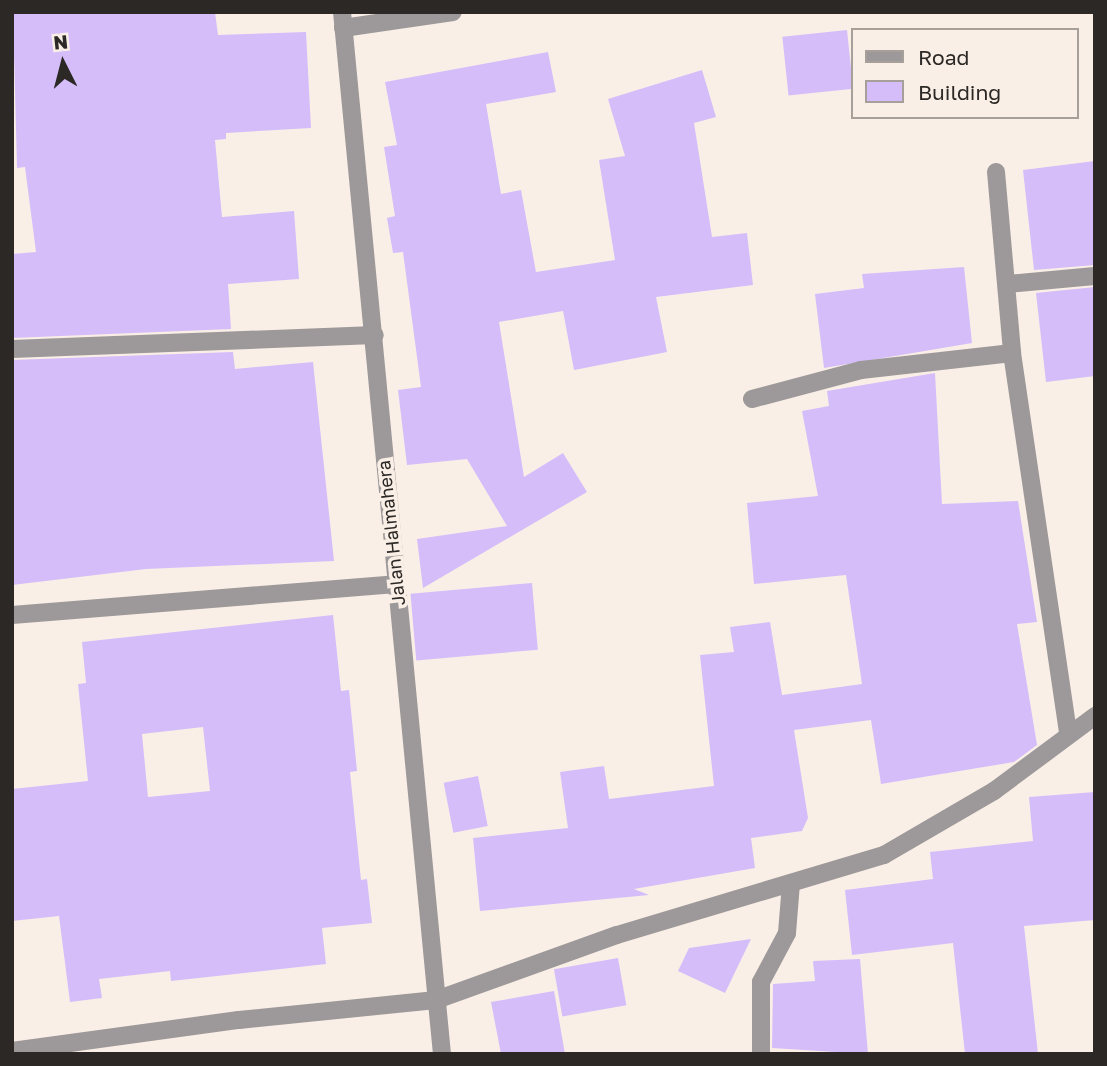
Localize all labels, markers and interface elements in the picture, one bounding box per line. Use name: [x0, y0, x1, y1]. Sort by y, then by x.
north arrow: [28, 28, 98, 98]
legend: [852, 28, 1079, 119]
text: N: [52, 29, 69, 54]
text: Road: [918, 44, 969, 70]
text: Building: [918, 79, 1001, 105]
street label: Jalan Halmahera: [373, 459, 409, 607]

